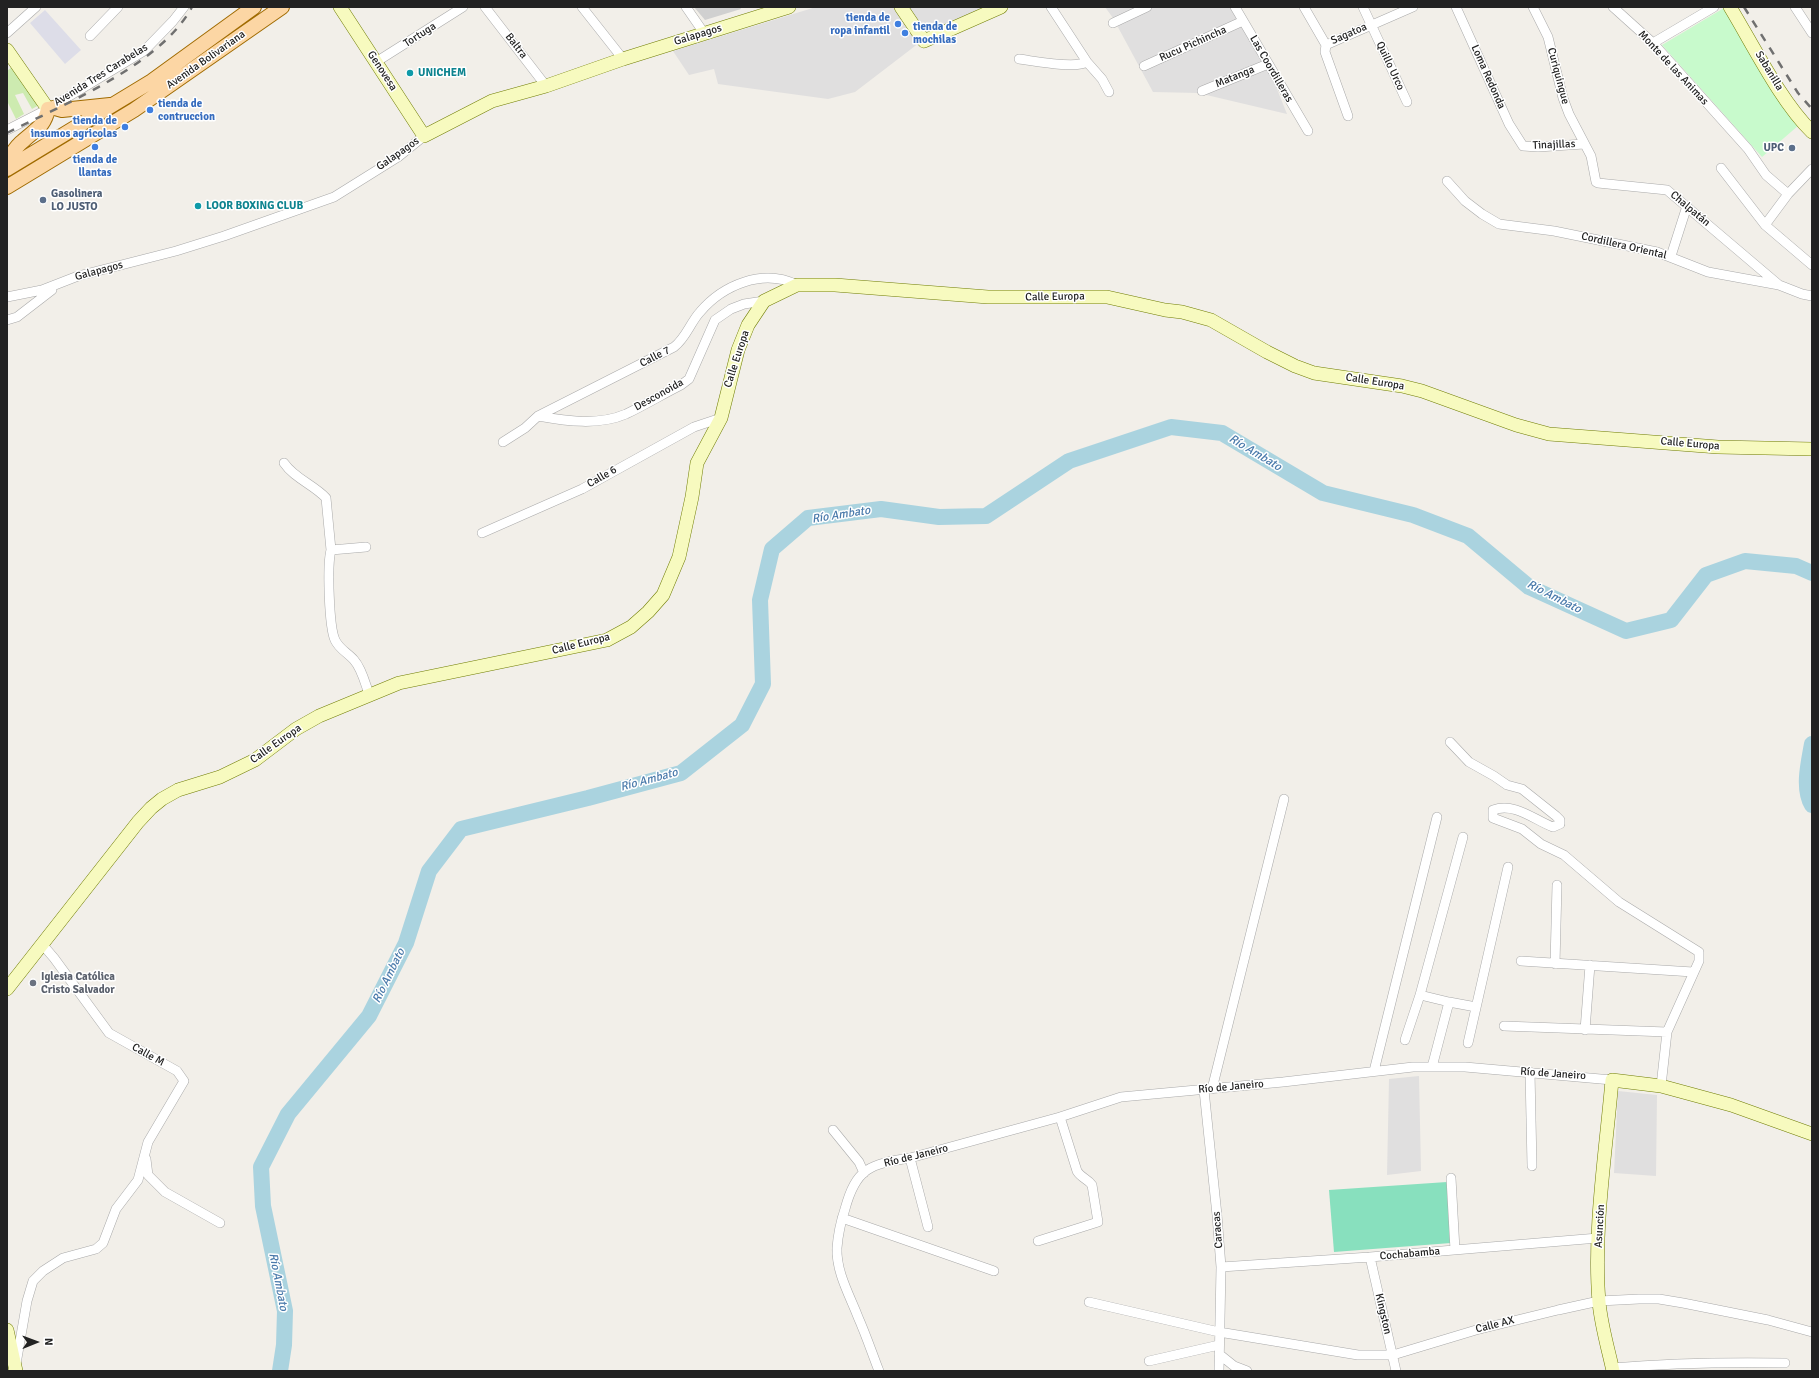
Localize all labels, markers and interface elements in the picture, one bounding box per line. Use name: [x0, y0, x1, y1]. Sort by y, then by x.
place label: tienda de ropa infantil: [830, 11, 890, 37]
marker: tienda de ropa infantil: [893, 19, 903, 29]
street label: Tortuga: [401, 20, 439, 50]
place label: tienda de mochilas: [913, 20, 957, 46]
street label: Sagatoa: [1329, 20, 1369, 48]
street label: Galapagos: [673, 21, 723, 49]
street label: Rucu Pichincha: [1157, 23, 1229, 65]
street label: Avenida Bolivariana: [164, 28, 248, 92]
marker: tienda de mochilas: [900, 28, 910, 38]
street label: Monte de las Animas: [1635, 28, 1711, 108]
street label: Baltra: [502, 31, 530, 61]
street label: Las Coordilleras: [1246, 33, 1296, 105]
street label: Quillo Urco: [1373, 39, 1407, 93]
street label: Avenida Tres Carabelas: [52, 41, 150, 109]
street label: Loma Redonda: [1468, 43, 1508, 111]
street label: Curiquingue: [1544, 46, 1572, 106]
street label: Genovesa: [364, 49, 400, 93]
street label: Sabanilla: [1752, 49, 1786, 93]
street label: Matanga: [1213, 63, 1257, 91]
place label: UNICHEM: [418, 66, 466, 80]
marker: UNICHEM: [405, 68, 415, 78]
place label: tienda de contruccion: [158, 97, 215, 123]
marker: tienda de contruccion: [145, 105, 155, 115]
place label: tienda de insumos agricolas: [31, 114, 117, 140]
marker: tienda de insumos agricolas: [120, 122, 130, 132]
street label: Galapagos: [374, 134, 422, 174]
street label: Tinajillas: [1532, 138, 1576, 152]
place label: UPC: [1763, 141, 1784, 155]
marker: tienda de llantas: [90, 142, 100, 152]
marker: UPC: [1787, 143, 1797, 153]
place label: tienda de llantas: [73, 153, 117, 179]
place label: Gasolinera LO JUSTO: [51, 187, 102, 213]
street label: Chalpatán: [1667, 188, 1713, 230]
marker: Gasolinera LO JUSTO: [38, 195, 48, 205]
place label: LOOR BOXING CLUB: [206, 199, 303, 213]
marker: LOOR BOXING CLUB: [193, 201, 203, 211]
street label: Cordillera Oriental: [1580, 230, 1668, 262]
street label: Galapagos: [74, 258, 124, 284]
street label: Calle Europa: [1025, 290, 1085, 304]
street label: Calle Europa: [722, 329, 752, 389]
street label: Calle 7: [638, 344, 672, 370]
street label: Calle Europa: [1345, 371, 1405, 393]
street label: Desconoida: [632, 376, 686, 414]
water label: Río Ambato: [1226, 432, 1284, 474]
street label: Calle Europa: [1660, 435, 1720, 453]
street label: Calle 6: [585, 463, 619, 491]
water label: Río Ambato: [811, 503, 871, 527]
water label: Río Ambato: [1525, 577, 1583, 617]
street label: Calle Europa: [551, 630, 611, 658]
street label: Calle Europa: [248, 722, 304, 766]
water label: Río Ambato: [619, 765, 679, 795]
water label: Río Ambato: [370, 946, 408, 1006]
place label: Iglesia Católica Cristo Salvador: [41, 970, 115, 996]
marker: Iglesia Católica Cristo Salvador: [28, 978, 38, 988]
street label: Calle M: [129, 1041, 167, 1069]
street label: Río de Janeiro: [1520, 1065, 1586, 1083]
street label: Río de Janeiro: [1198, 1078, 1264, 1096]
street label: Río de Janeiro: [883, 1142, 949, 1170]
street label: Asunción: [1592, 1204, 1608, 1248]
street label: Caracas: [1210, 1211, 1226, 1249]
street label: Cochabamba: [1379, 1245, 1441, 1263]
water label: Río Ambato: [265, 1252, 291, 1312]
street label: Kingston: [1372, 1292, 1394, 1336]
street label: Calle AX: [1474, 1314, 1516, 1336]
north arrow: [16, 1322, 56, 1362]
text: N: [42, 1338, 55, 1346]

